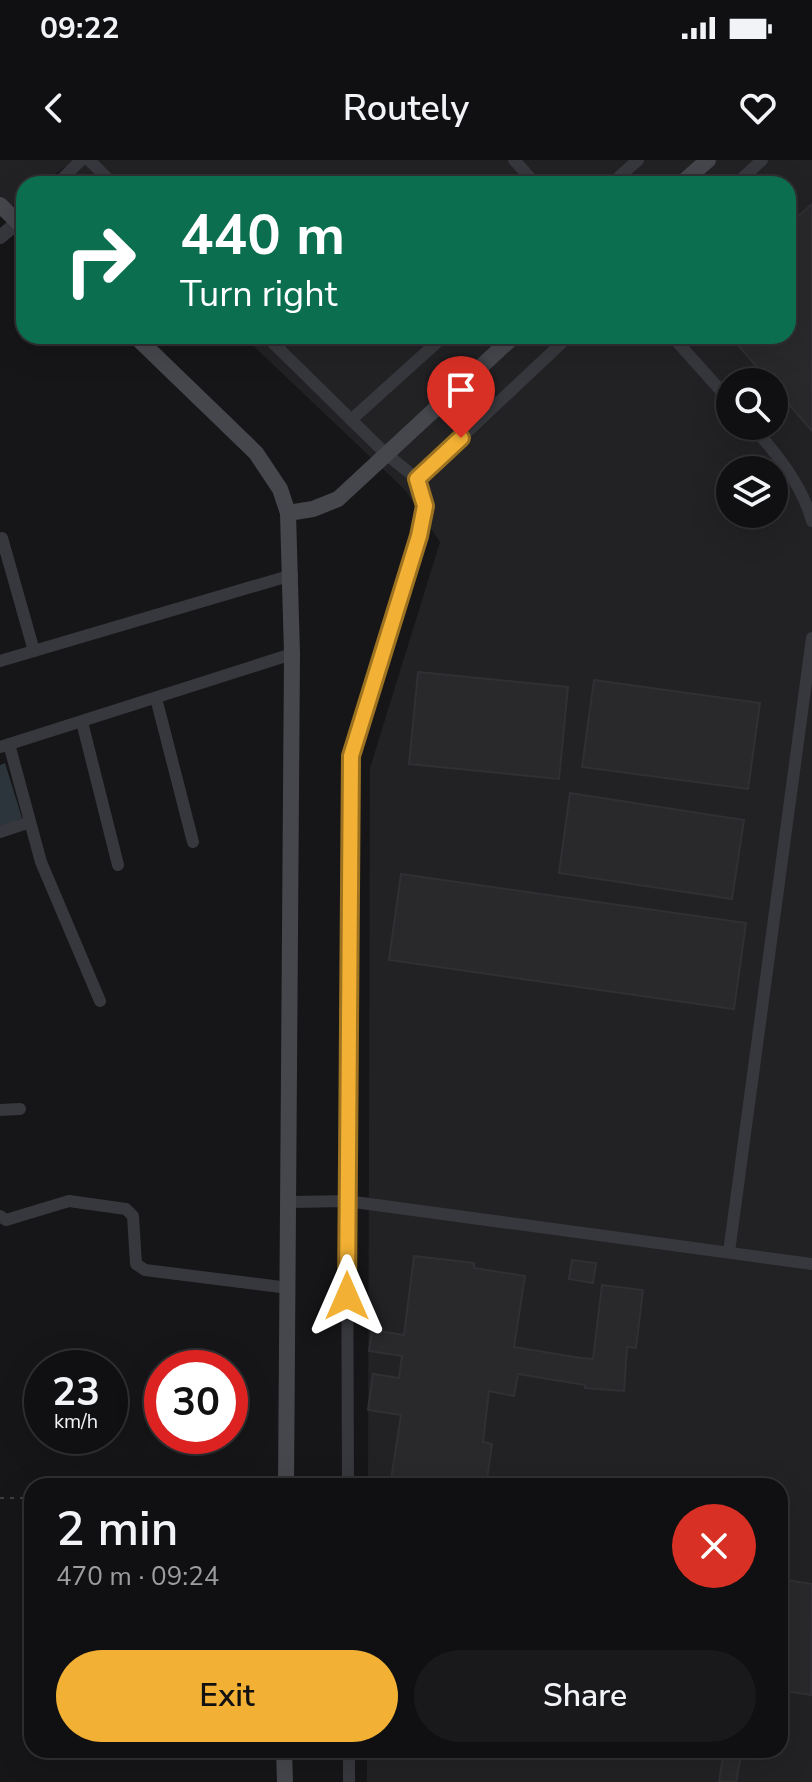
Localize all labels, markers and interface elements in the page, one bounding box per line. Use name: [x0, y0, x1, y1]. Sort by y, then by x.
text: 09:22: [40, 8, 119, 49]
text: Routely: [343, 84, 469, 133]
icon: back: [32, 86, 76, 130]
icon: heart: [736, 86, 780, 130]
text: 440 m: [180, 197, 345, 274]
icon: right: [48, 208, 152, 312]
text: Turn right: [180, 270, 337, 319]
pin: [427, 356, 495, 438]
icon: arrive: [439, 368, 483, 412]
map controls: [716, 368, 788, 528]
button: search: [716, 368, 788, 440]
button: layers: [716, 456, 788, 528]
position arrow: [305, 1254, 389, 1338]
speed limit sign: 30: [144, 1350, 248, 1454]
text: 23: [52, 1365, 100, 1419]
text: km/h: [54, 1408, 98, 1435]
text: 2 min: [56, 1496, 178, 1562]
button: close: [672, 1504, 756, 1588]
text: 470 m · 09:24: [56, 1559, 219, 1594]
button: Exit: [56, 1650, 398, 1742]
button: Share: [414, 1650, 756, 1742]

